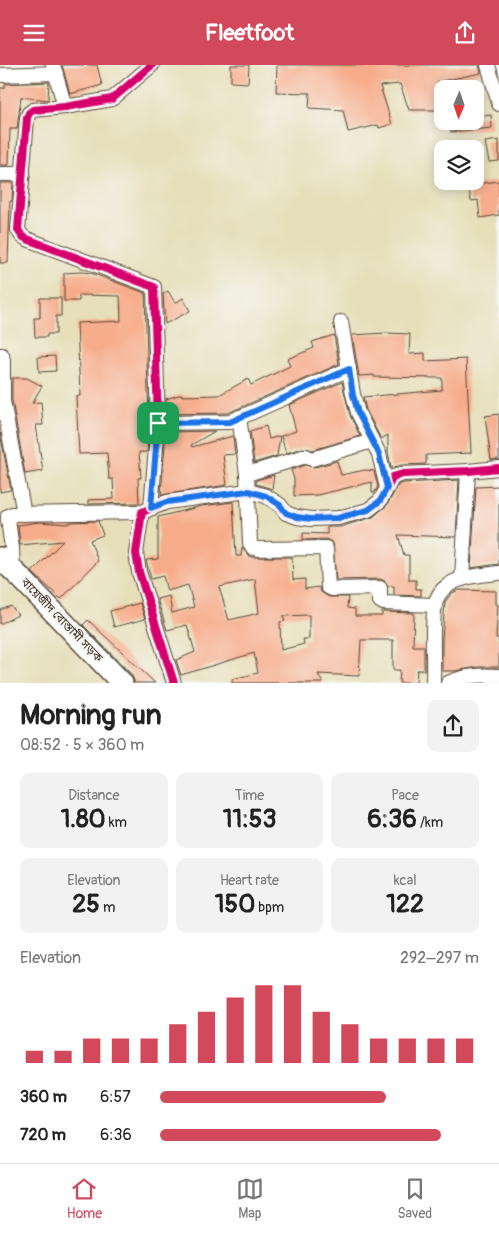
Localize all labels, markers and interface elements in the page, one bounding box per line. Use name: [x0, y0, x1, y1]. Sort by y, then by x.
icon: menu: [20, 19, 48, 47]
text: Fleetfoot: [205, 19, 294, 47]
icon: share: [451, 19, 479, 47]
north arrow: [434, 80, 484, 130]
map controls: [434, 80, 484, 190]
button: layers: [434, 140, 484, 190]
pin: [137, 402, 179, 444]
icon: arrive: [144, 409, 172, 437]
street label: বায়েজীদ বোস্তামী সড়ক: [17, 574, 107, 666]
text: Morning run: [20, 698, 162, 733]
button: share: [427, 700, 479, 752]
text: 08:52 · 5 × 360 m: [20, 735, 144, 755]
text: Distance: [68, 787, 119, 804]
text: Time: [235, 787, 264, 804]
text: Pace: [391, 787, 419, 804]
text: 1.80: [61, 804, 106, 835]
text: 11:53: [223, 804, 276, 835]
text: 6:36: [367, 804, 417, 835]
text: km: [106, 814, 127, 831]
text: /km: [417, 814, 443, 831]
text: Elevation: [67, 872, 121, 889]
text: Heart rate: [220, 872, 279, 889]
text: kcal: [394, 872, 417, 889]
text: 25: [72, 889, 100, 920]
text: 150: [215, 889, 255, 920]
text: 122: [386, 889, 424, 920]
text: m: [100, 899, 115, 916]
text: bpm: [255, 899, 284, 916]
text: Elevation: [20, 948, 81, 968]
text: 292–297 m: [400, 948, 479, 968]
text: 360 m: [20, 1087, 67, 1107]
text: 6:57: [100, 1087, 131, 1107]
text: 720 m: [20, 1125, 66, 1145]
text: 6:36: [100, 1125, 132, 1145]
tab: Home: [67, 1175, 102, 1222]
tab: Map: [236, 1175, 264, 1222]
tab: Saved: [397, 1175, 432, 1222]

